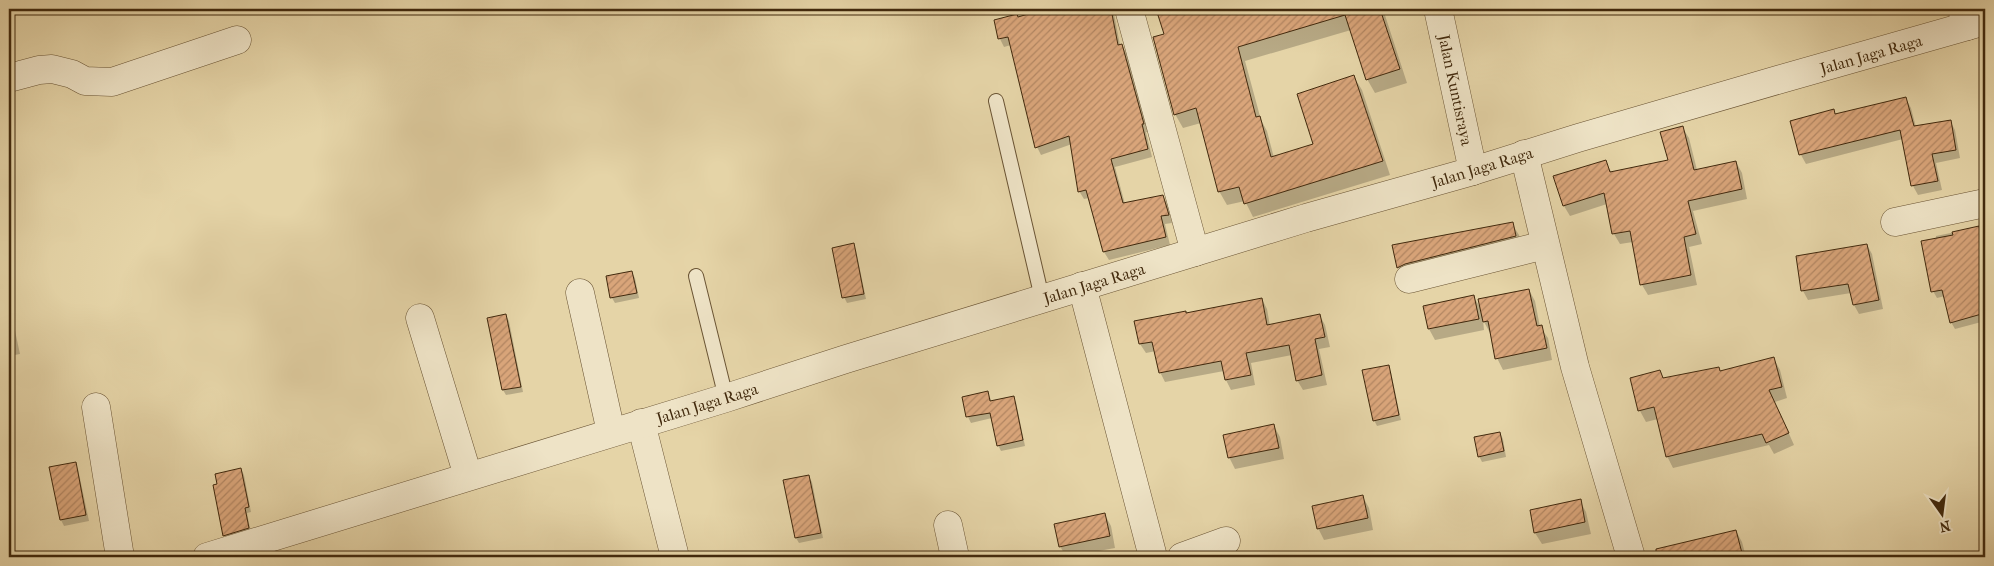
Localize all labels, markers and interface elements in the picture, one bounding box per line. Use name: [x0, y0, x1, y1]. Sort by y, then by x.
street label: Jalan Kuntisraya: [1434, 31, 1477, 148]
street label: Jalan Jaga Raga: [1816, 31, 1925, 79]
street label: Jalan Jaga Raga: [1427, 143, 1536, 193]
street label: Jalan Jaga Raga: [1039, 259, 1148, 309]
street label: Jalan Jaga Raga: [652, 379, 761, 429]
north arrow: [1916, 488, 1966, 538]
text: N: [1937, 517, 1952, 536]

